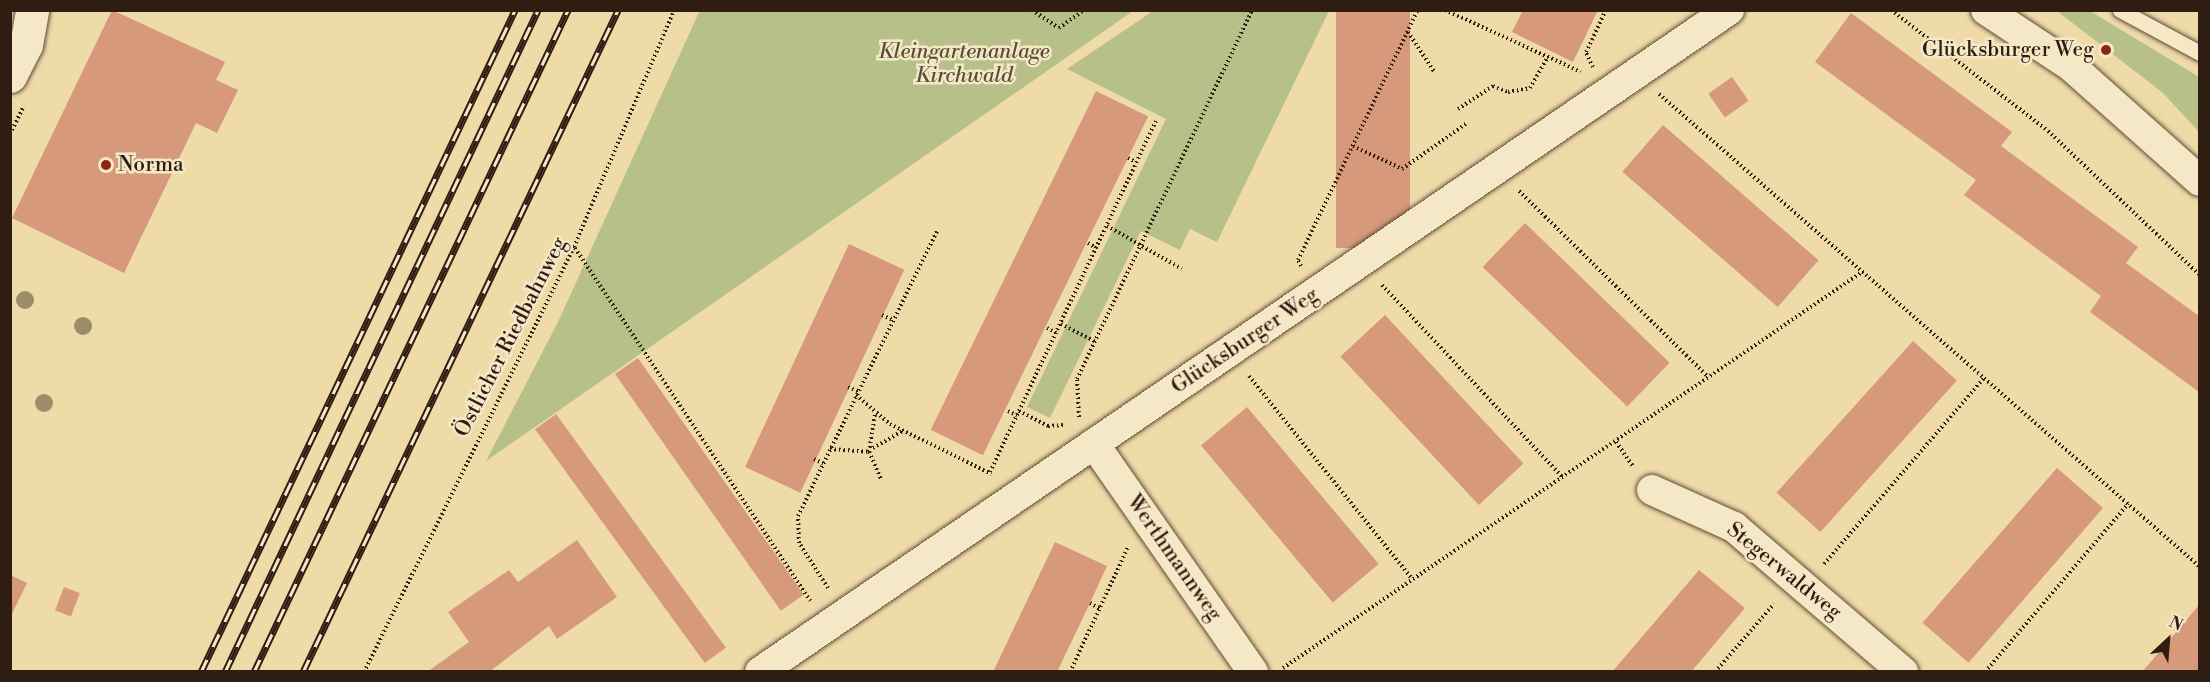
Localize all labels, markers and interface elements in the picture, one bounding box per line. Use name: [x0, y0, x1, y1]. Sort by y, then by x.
place label: Glücksburger Weg: [1922, 37, 2094, 63]
park label: Kleingartenanlage Kirchwald: [878, 39, 1050, 89]
marker: Glücksburger Weg: [2099, 43, 2113, 57]
place label: Norma: [118, 152, 184, 178]
marker: Norma: [99, 158, 113, 172]
street label: Östlicher Riedbahnweg: [450, 233, 572, 441]
street label: Glücksburger Weg: [1167, 282, 1323, 400]
street label: Werthmannweg: [1121, 490, 1227, 626]
street label: Stegerwaldweg: [1721, 517, 1847, 625]
north arrow: [2138, 610, 2198, 670]
text: N: [2166, 612, 2186, 636]

